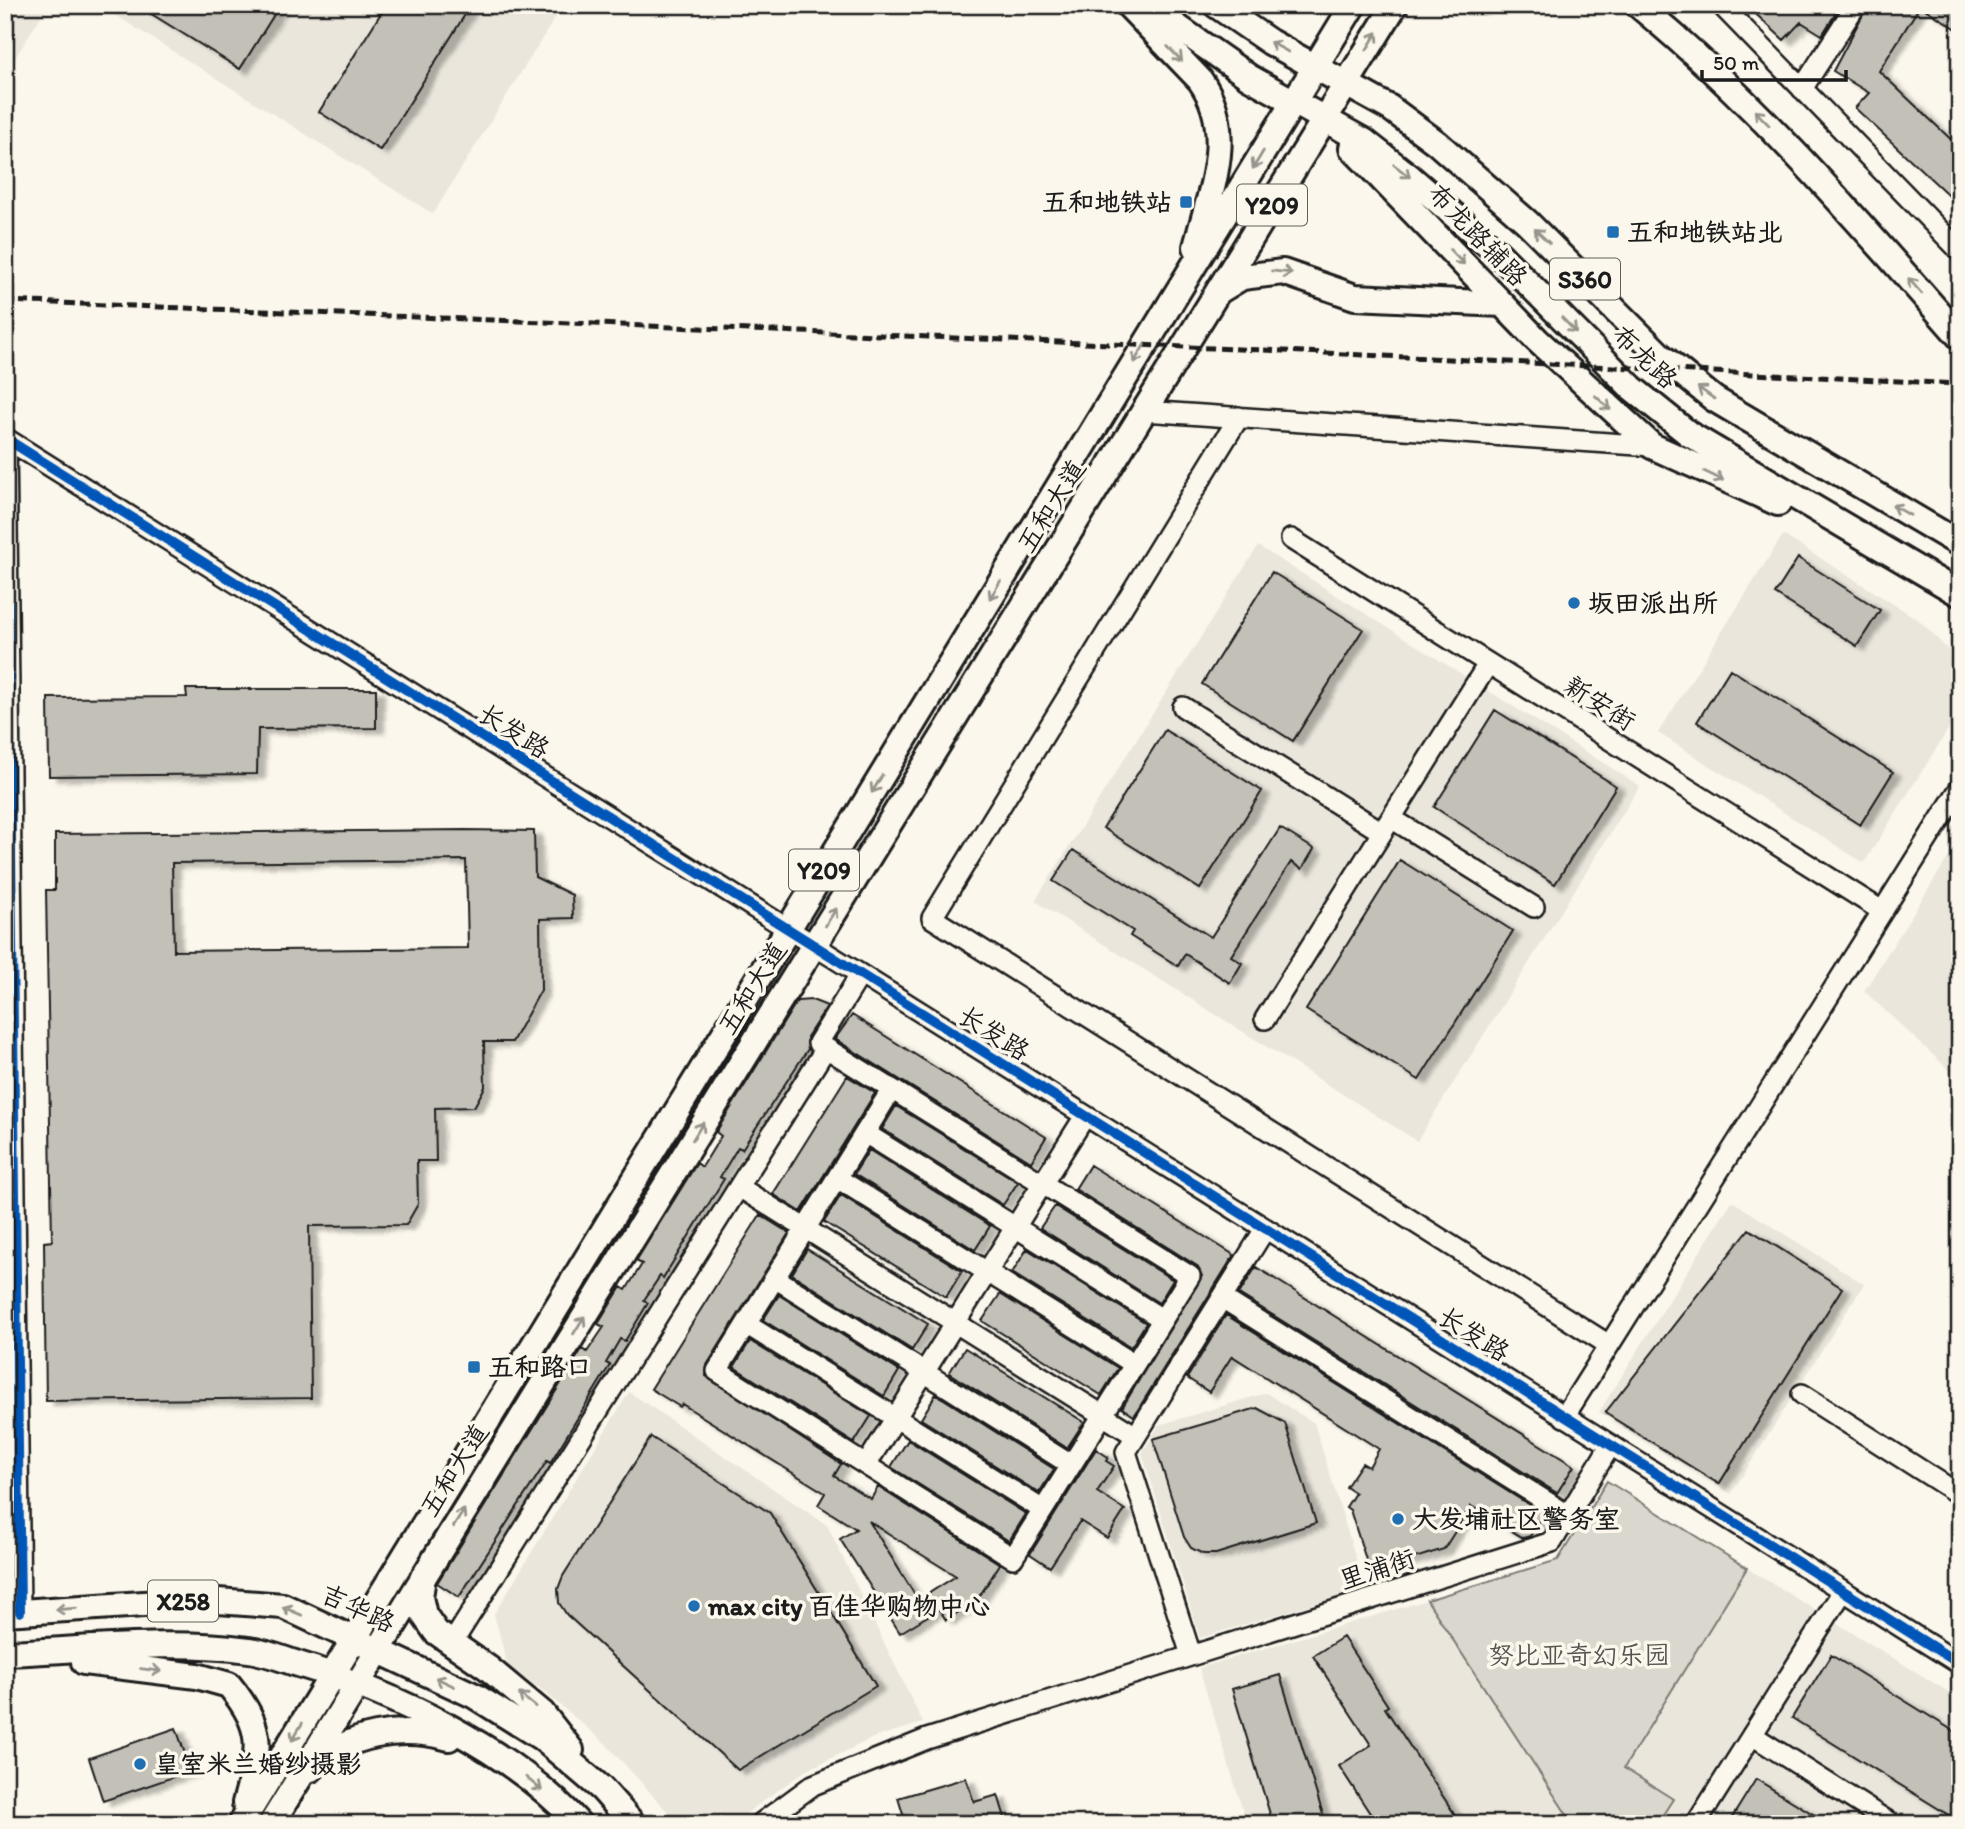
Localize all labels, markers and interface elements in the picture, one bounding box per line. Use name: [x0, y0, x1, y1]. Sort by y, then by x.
one-way arrow: [1366, 32, 1380, 52]
scale bar: [1702, 38, 1846, 82]
one-way arrow: [1269, 40, 1289, 54]
one-way arrow: [1166, 46, 1183, 63]
text: 50 m: [1713, 50, 1760, 75]
one-way arrow: [1753, 109, 1770, 126]
one-way arrow: [1251, 149, 1265, 169]
one-way arrow: [1392, 163, 1410, 178]
street label: 布龙路辅路: [1421, 177, 1535, 293]
road number: Y209: [1237, 184, 1307, 226]
place label: 五和地铁站: [1042, 186, 1172, 218]
marker: 五和地铁站: [1178, 194, 1194, 210]
place label: 五和地铁站北: [1627, 216, 1783, 248]
marker: 五和地铁站北: [1605, 224, 1621, 240]
one-way arrow: [1533, 228, 1550, 245]
one-way arrow: [1448, 248, 1465, 265]
road number: S360: [1550, 258, 1620, 300]
one-way arrow: [1270, 266, 1293, 279]
one-way arrow: [1907, 277, 1923, 295]
one-way arrow: [1560, 316, 1577, 333]
street label: 布龙路: [1606, 319, 1684, 395]
one-way arrow: [1132, 344, 1147, 363]
one-way arrow: [1697, 386, 1716, 400]
one-way arrow: [1594, 395, 1611, 412]
street label: 五和大道: [1010, 453, 1092, 559]
one-way arrow: [1703, 470, 1724, 483]
one-way arrow: [1891, 503, 1911, 517]
one-way arrow: [988, 580, 1003, 599]
place label: 坂田派出所: [1588, 587, 1718, 619]
marker: 坂田派出所: [1566, 595, 1582, 611]
street label: 新安街: [1558, 669, 1642, 737]
street label: 长发路: [472, 697, 556, 765]
one-way arrow: [869, 774, 883, 794]
road number: Y209: [789, 850, 859, 890]
one-way arrow: [825, 908, 839, 928]
street label: 五和大道: [711, 935, 793, 1041]
street label: 长发路: [952, 999, 1036, 1067]
one-way arrow: [692, 1122, 706, 1142]
street label: 长发路: [1432, 1300, 1516, 1368]
one-way arrow: [571, 1316, 586, 1335]
place label: 五和路口: [488, 1351, 592, 1383]
marker: 五和路口: [466, 1359, 482, 1375]
street label: 五和大道: [413, 1417, 495, 1523]
place label: 大发埔社区警务室: [1412, 1503, 1620, 1535]
one-way arrow: [453, 1509, 467, 1529]
marker: 大发埔社区警务室: [1390, 1511, 1406, 1527]
street label: 里浦街: [1335, 1542, 1419, 1596]
street label: 吉华路: [316, 1577, 400, 1639]
road number: X258: [148, 1581, 218, 1622]
place label: max city 百佳华购物中心: [707, 1590, 990, 1622]
marker: max city 百佳华购物中心: [686, 1598, 702, 1614]
one-way arrow: [55, 1603, 78, 1616]
one-way arrow: [282, 1603, 303, 1616]
park label: 努比亚奇幻乐园: [1488, 1639, 1670, 1671]
one-way arrow: [139, 1664, 162, 1677]
one-way arrow: [435, 1674, 456, 1688]
one-way arrow: [518, 1692, 536, 1708]
one-way arrow: [290, 1722, 304, 1742]
place label: 皇室米兰婚纱摄影: [154, 1748, 362, 1780]
marker: 皇室米兰婚纱摄影: [132, 1756, 148, 1772]
one-way arrow: [524, 1776, 542, 1792]

